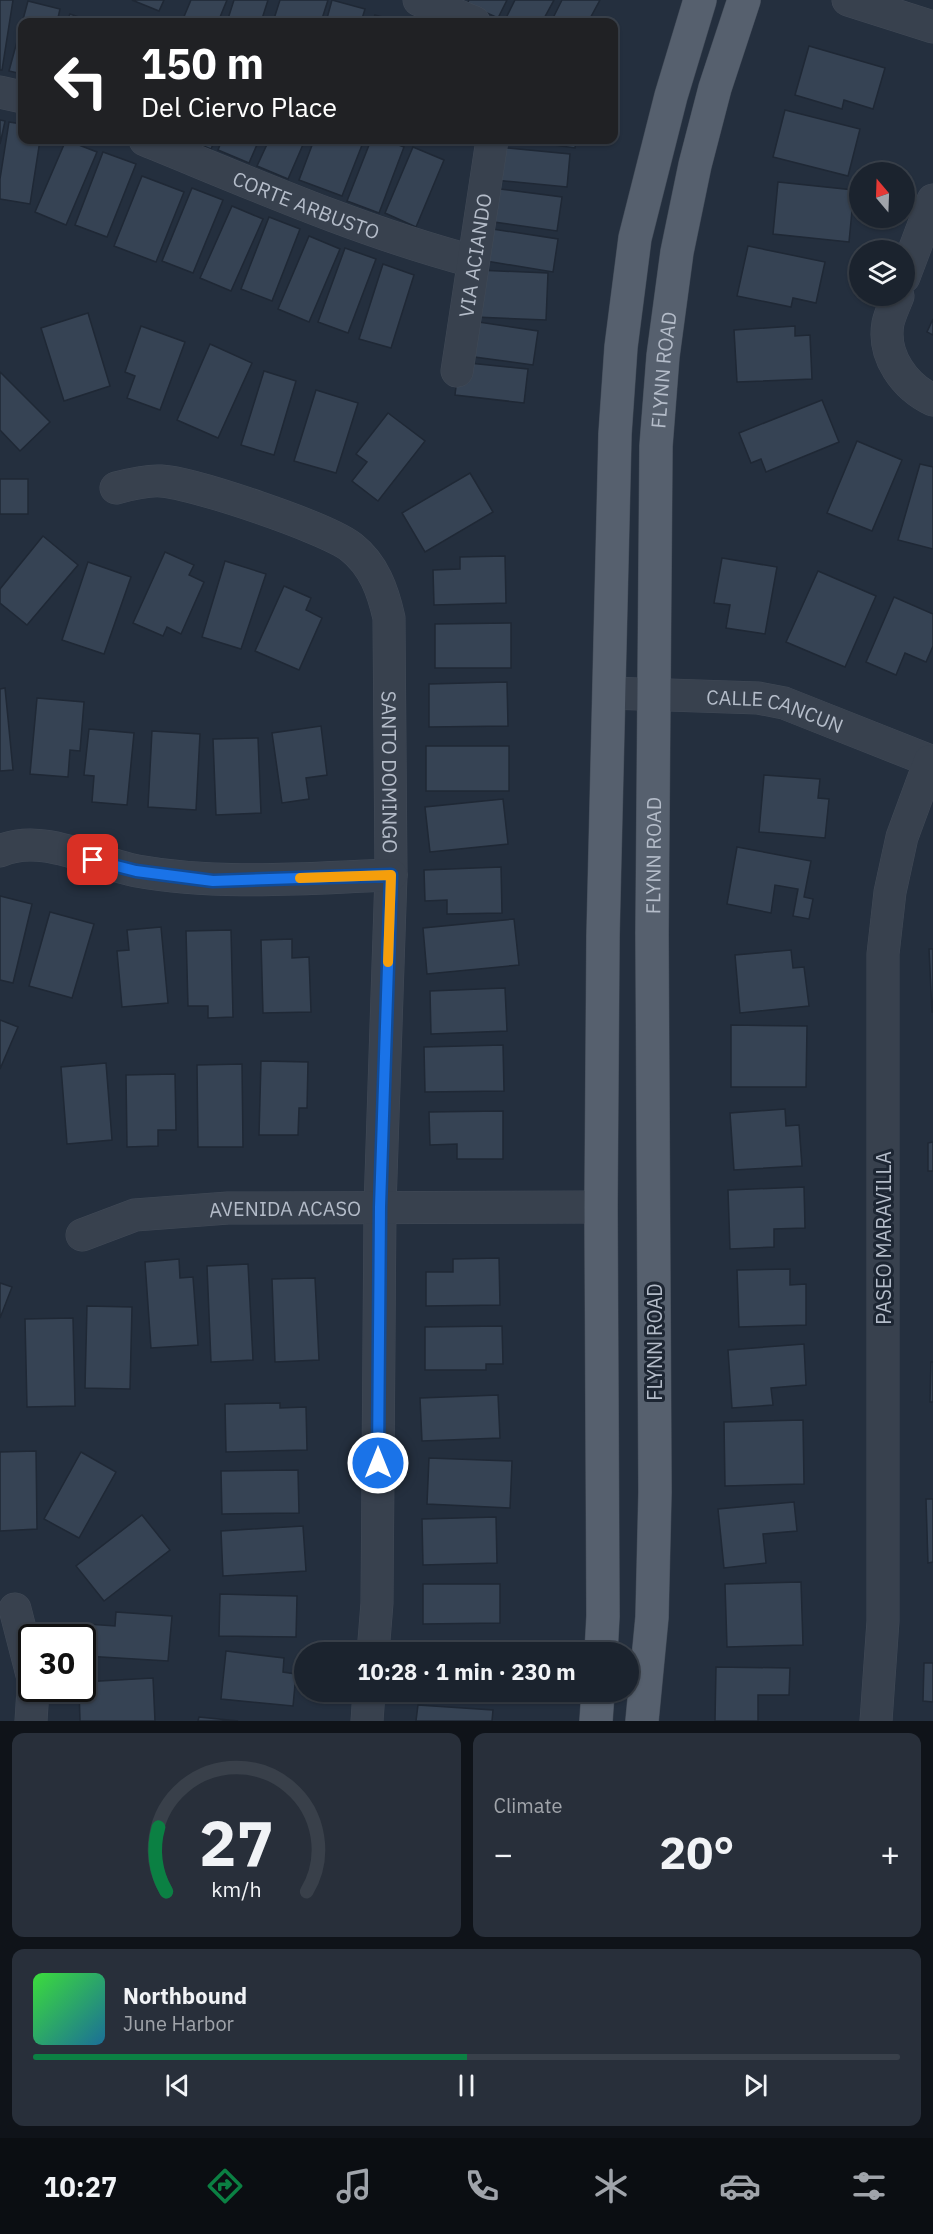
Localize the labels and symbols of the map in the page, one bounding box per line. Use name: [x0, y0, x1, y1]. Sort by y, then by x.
north arrow: [849, 162, 915, 228]
street label: CORTE ARBUSTO: [229, 164, 384, 245]
street label: VIA ACIANDO: [452, 191, 497, 319]
street label: FLYNN ROAD: [644, 310, 682, 429]
street label: CALLE CANCUN: [706, 683, 848, 739]
street label: SANTO DOMINGO: [376, 691, 404, 853]
street label: FLYNN ROAD: [639, 797, 667, 914]
pin: [67, 834, 118, 885]
street label: PASEO MARAVILLA: [870, 1151, 897, 1325]
street label: AVENIDA ACASO: [208, 1194, 361, 1223]
street label: FLYNN ROAD: [641, 1283, 668, 1401]
position arrow: [346, 1431, 410, 1495]
speed limit sign: 30: [18, 1624, 96, 1702]

